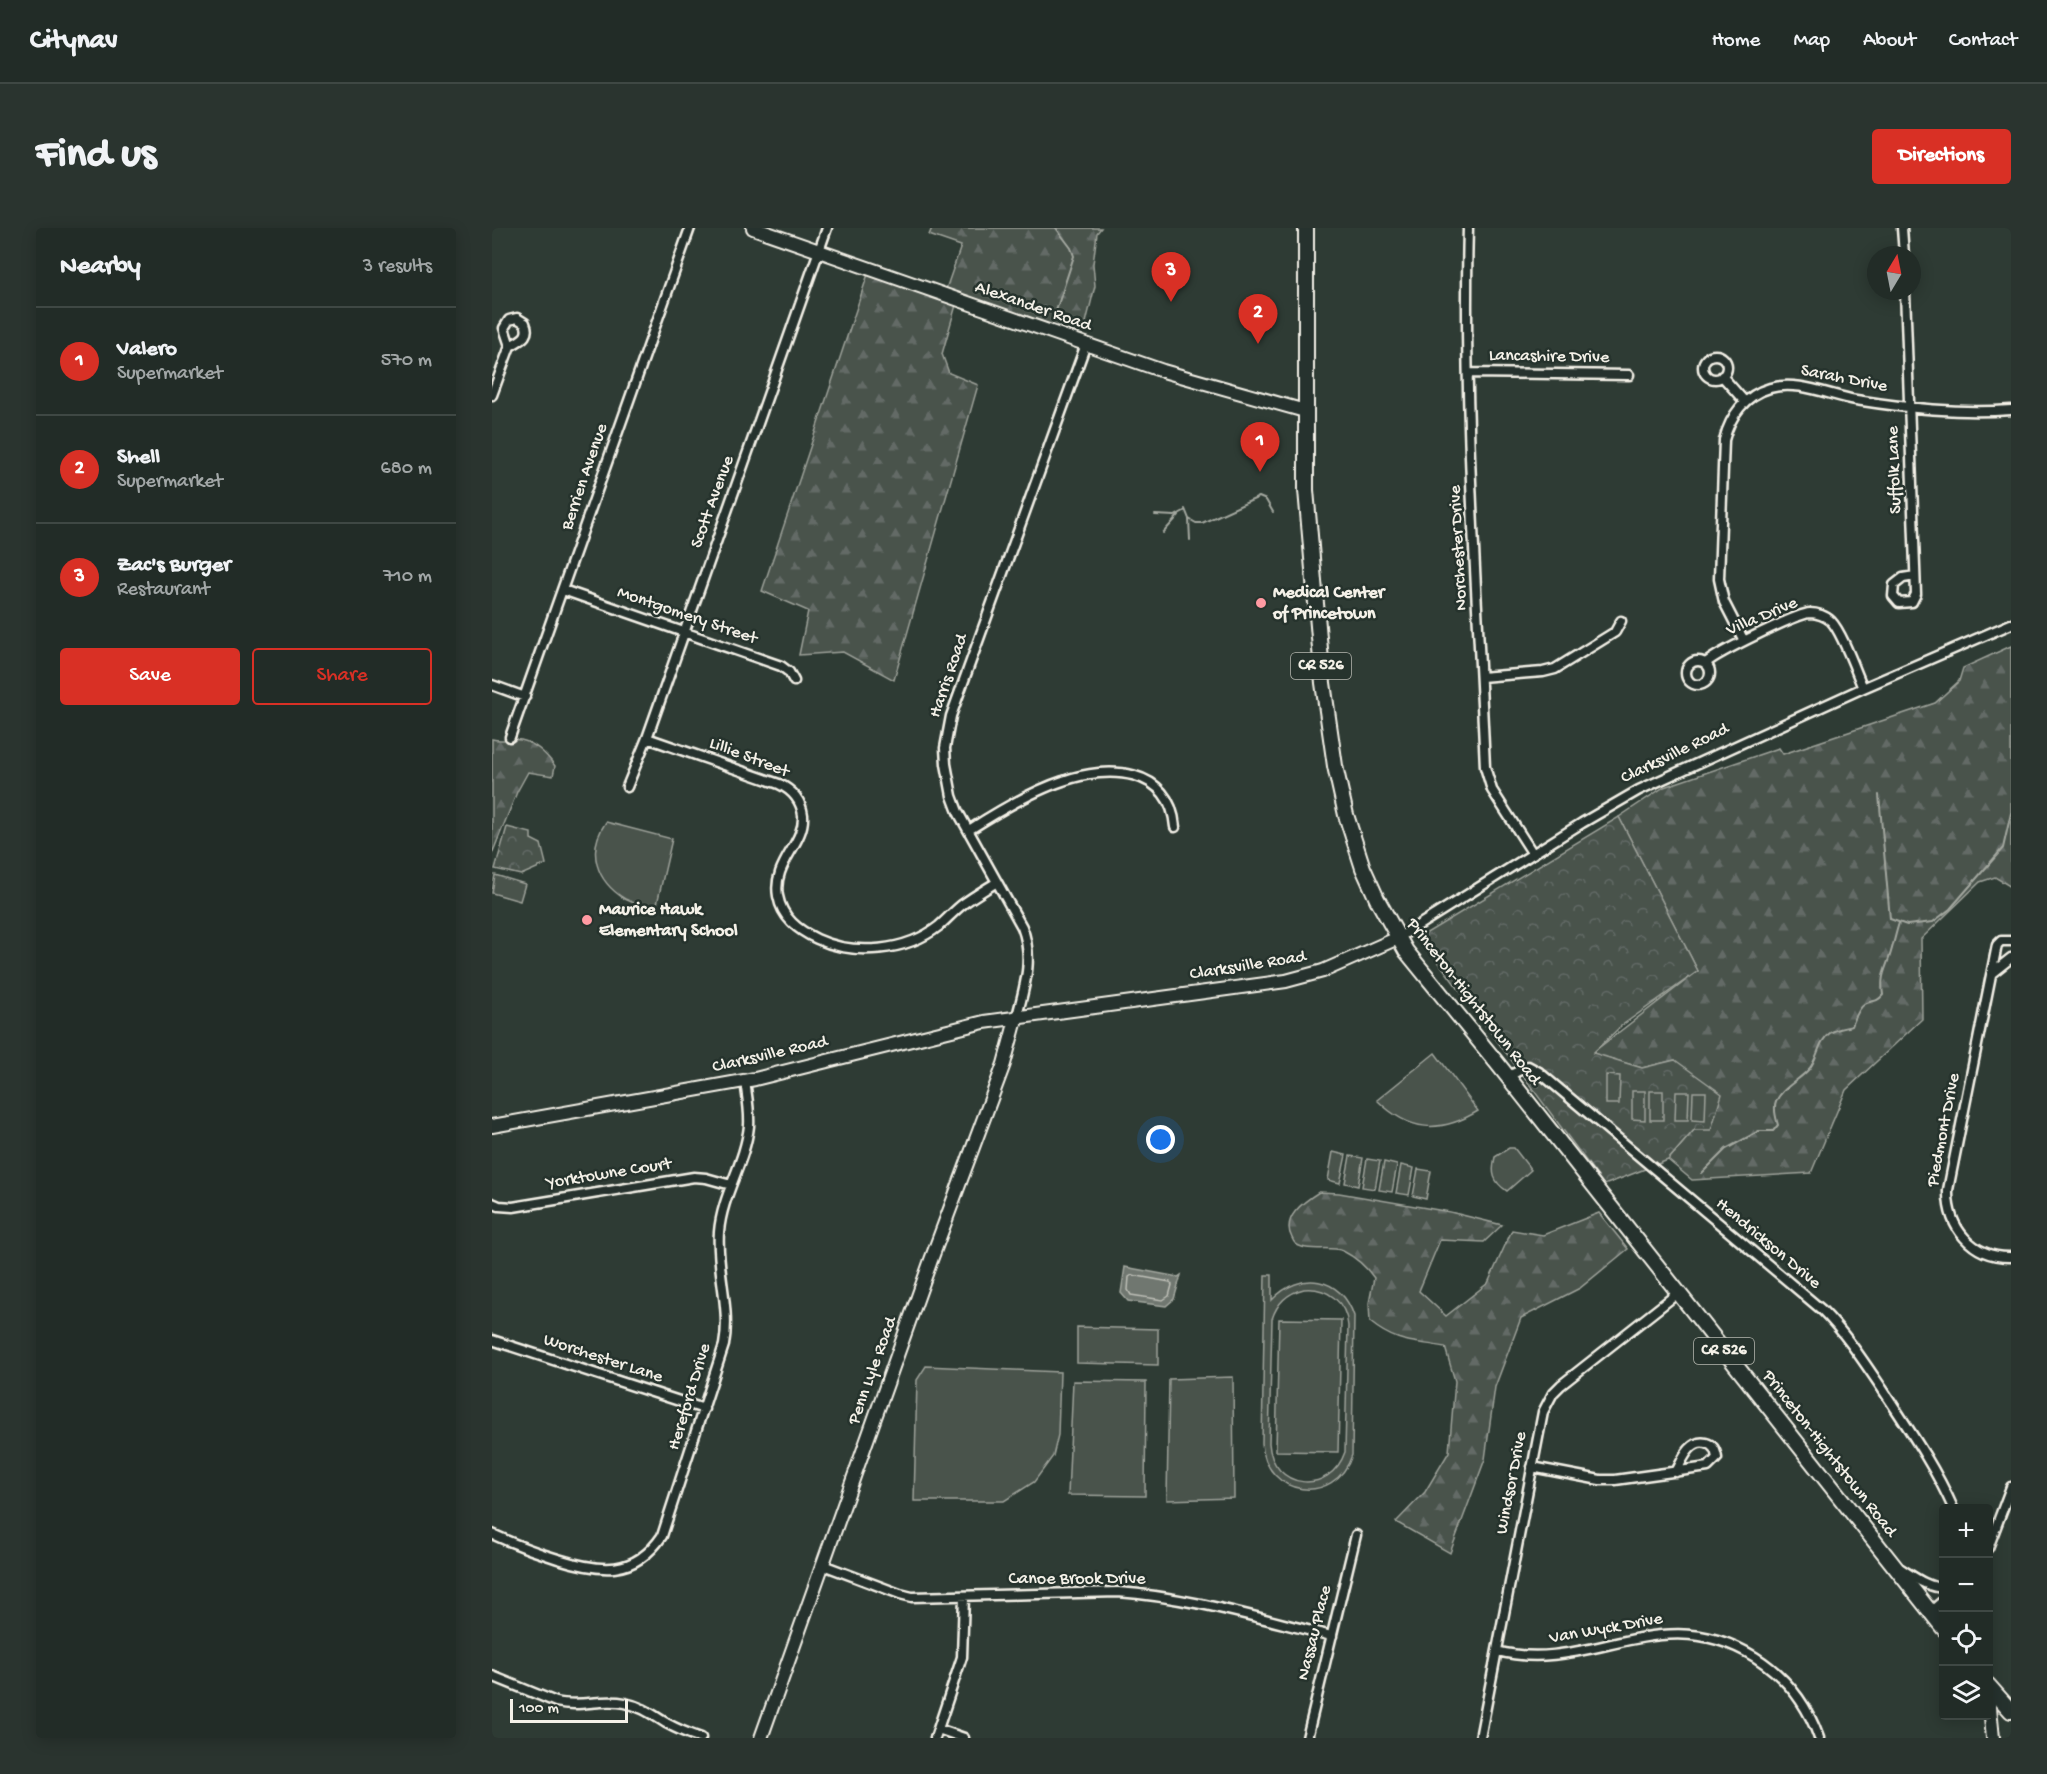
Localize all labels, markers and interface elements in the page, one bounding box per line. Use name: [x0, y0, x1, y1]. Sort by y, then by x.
text: Citynav: [30, 25, 118, 58]
text: Home: [1712, 29, 1760, 54]
text: Map: [1793, 29, 1830, 54]
text: About: [1863, 29, 1916, 54]
text: Contact: [1949, 29, 2017, 54]
button: Directions: [1872, 129, 2011, 184]
text: Find us: [36, 132, 156, 181]
north arrow: [1867, 246, 1921, 300]
text: Nearby: [60, 252, 141, 283]
pin: 3: [1152, 253, 1190, 302]
text: 3 results: [363, 256, 432, 279]
street label: Alexander Road: [972, 277, 1095, 337]
pin: 2: [1238, 294, 1278, 344]
text: Valero: [117, 337, 177, 363]
street label: Lancashire Drive: [1489, 345, 1610, 369]
text: 1: [75, 350, 84, 373]
text: 570 m: [381, 350, 432, 373]
street label: Sarah Drive: [1799, 360, 1890, 398]
text: Supermarket: [117, 363, 223, 386]
street label: Berrien Avenue: [557, 420, 613, 534]
pin: 1: [1240, 422, 1280, 472]
street label: Suffolk Lane: [1883, 425, 1907, 514]
text: Shell: [117, 445, 160, 471]
street label: Scott Avenue: [687, 452, 740, 551]
text: 2: [75, 458, 84, 481]
text: 680 m: [381, 458, 432, 481]
text: Supermarket: [117, 471, 223, 494]
street label: Norchester Drive: [1445, 484, 1473, 611]
text: Zac's Burger: [117, 553, 231, 579]
text: 3: [74, 566, 85, 589]
text: 710 m: [383, 566, 432, 589]
text: Restaurant: [117, 579, 210, 602]
street label: Montgomery Street: [614, 582, 761, 650]
place label: Medical Center of Princetown: [1272, 583, 1387, 625]
street label: Villa Drive: [1722, 592, 1801, 642]
marker: Medical Center of Princetown: [1254, 596, 1268, 610]
street label: Harris Road: [925, 630, 974, 721]
button: Save: [60, 648, 240, 705]
button: Share: [252, 648, 432, 705]
road number: CR 526: [1291, 653, 1351, 679]
street label: Clarksville Road: [1618, 718, 1734, 789]
street label: Lillie Street: [706, 733, 793, 783]
place label: Maurice Hawk Elementary School: [599, 900, 738, 942]
marker: Maurice Hawk Elementary School: [580, 913, 594, 927]
street label: Princeton-Hightstown Road: [1401, 914, 1546, 1091]
street label: Clarksville Road: [1188, 946, 1309, 986]
street label: Clarksville Road: [710, 1031, 831, 1078]
street label: Piedmont Drive: [1923, 1071, 1965, 1190]
your location: [1146, 1125, 1175, 1154]
street label: Yorktowne Court: [543, 1154, 675, 1195]
street label: Hendrickson Drive: [1711, 1194, 1826, 1295]
street label: Penn Lyle Road: [843, 1313, 903, 1429]
street label: Worchester Lane: [541, 1330, 666, 1388]
road number: CR 526: [1694, 1338, 1754, 1364]
street label: Hereford Drive: [664, 1340, 716, 1453]
street label: Princeton-Hightstown Road: [1757, 1366, 1902, 1543]
street label: Windsor Drive: [1492, 1429, 1532, 1536]
map controls: [1939, 1504, 1993, 1720]
button: +: [1939, 1504, 1993, 1558]
button: −: [1939, 1558, 1993, 1612]
street label: Canoe Brook Drive: [1009, 1569, 1146, 1590]
street label: Nassau Place: [1293, 1583, 1337, 1683]
street label: Van Wyck Drive: [1547, 1609, 1665, 1649]
button: locate: [1939, 1612, 1993, 1666]
button: layers: [1939, 1666, 1993, 1720]
scale bar: [510, 1696, 628, 1724]
text: 100 m: [519, 1700, 559, 1719]

